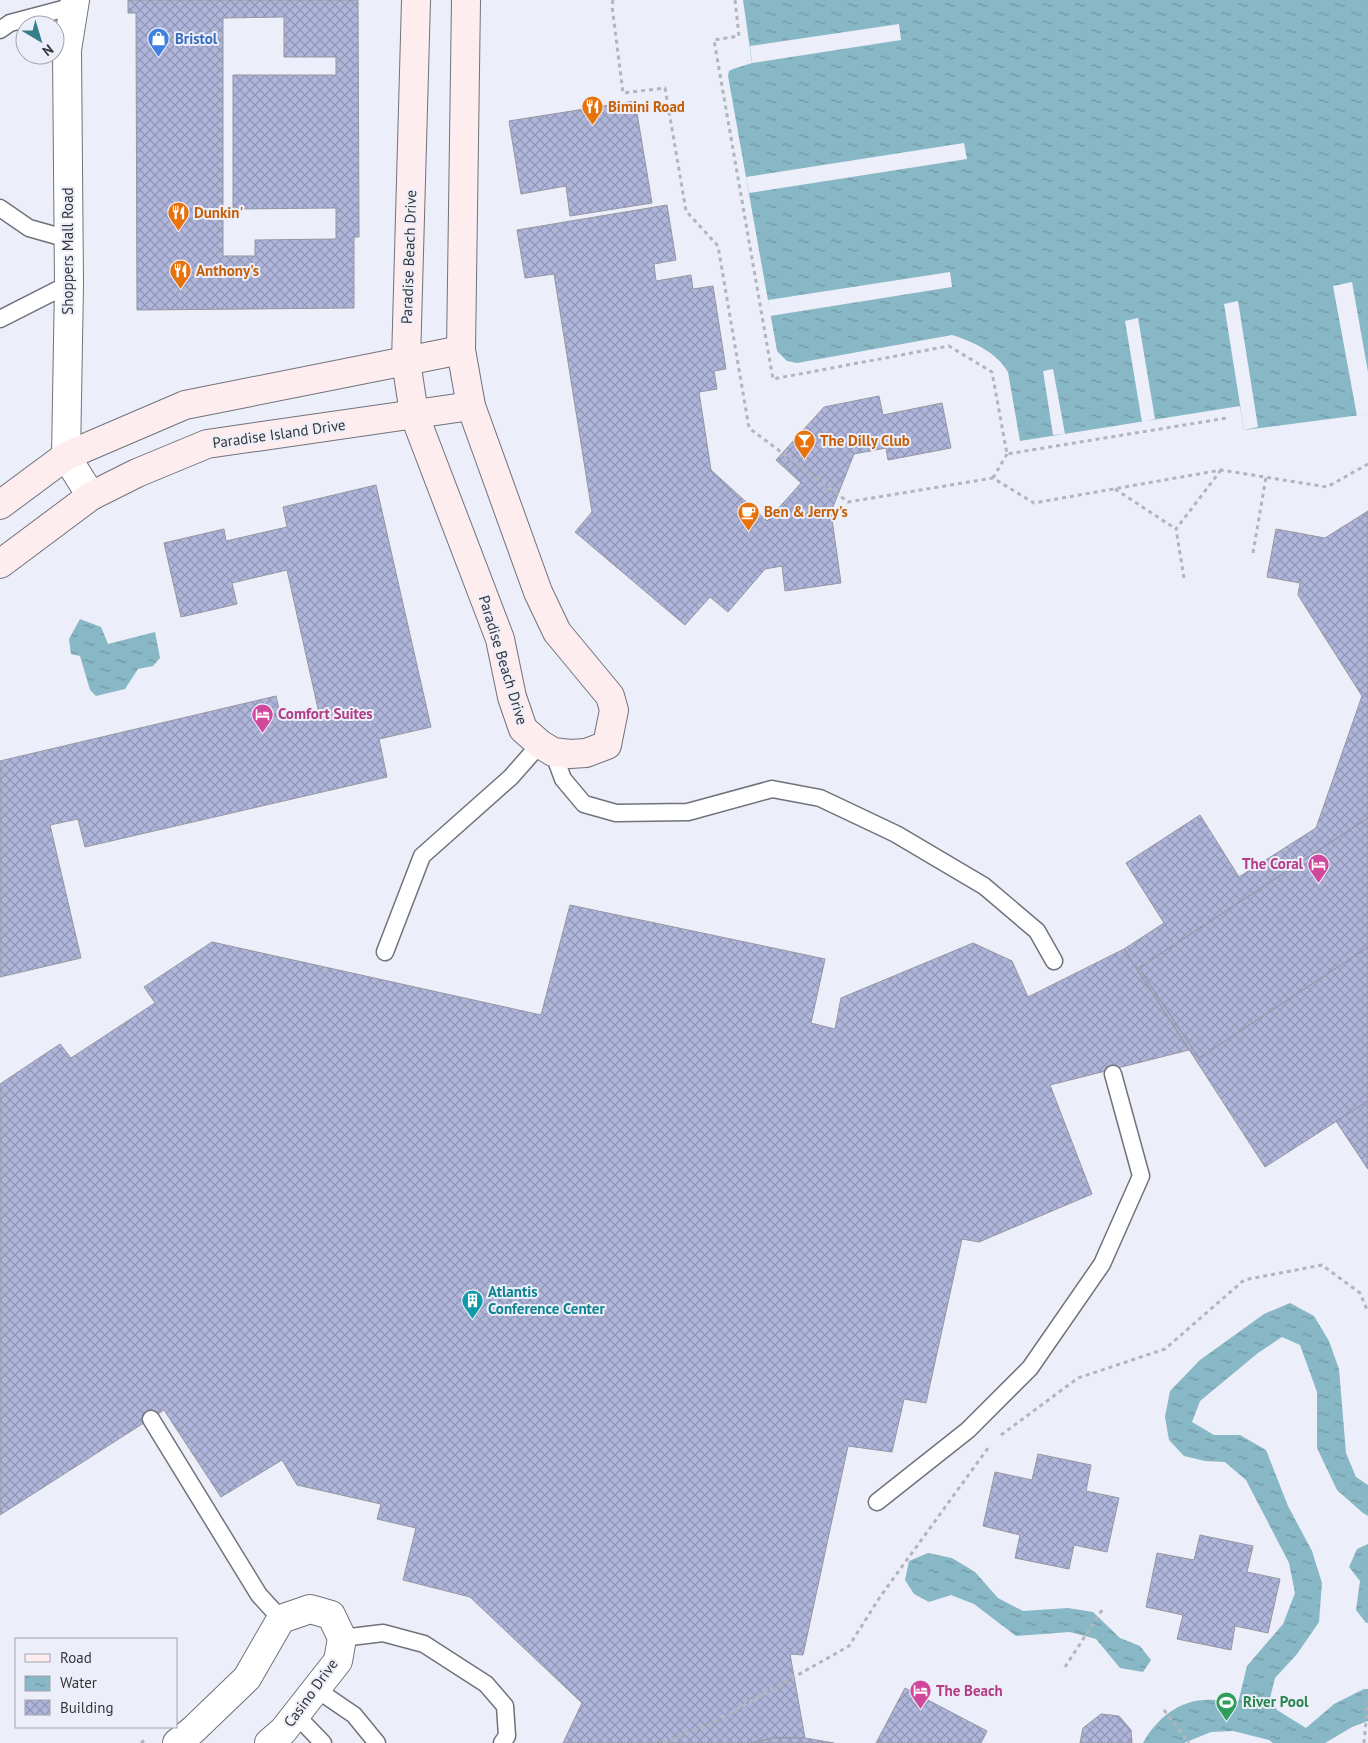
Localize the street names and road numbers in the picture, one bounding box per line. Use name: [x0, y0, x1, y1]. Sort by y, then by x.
street label: Shoppers Mall Road: [58, 187, 77, 315]
street label: Paradise Beach Drive: [397, 190, 420, 324]
street label: Paradise Island Drive: [211, 415, 347, 452]
street label: Paradise Beach Drive: [475, 593, 532, 727]
street label: Casino Drive: [279, 1655, 342, 1731]

